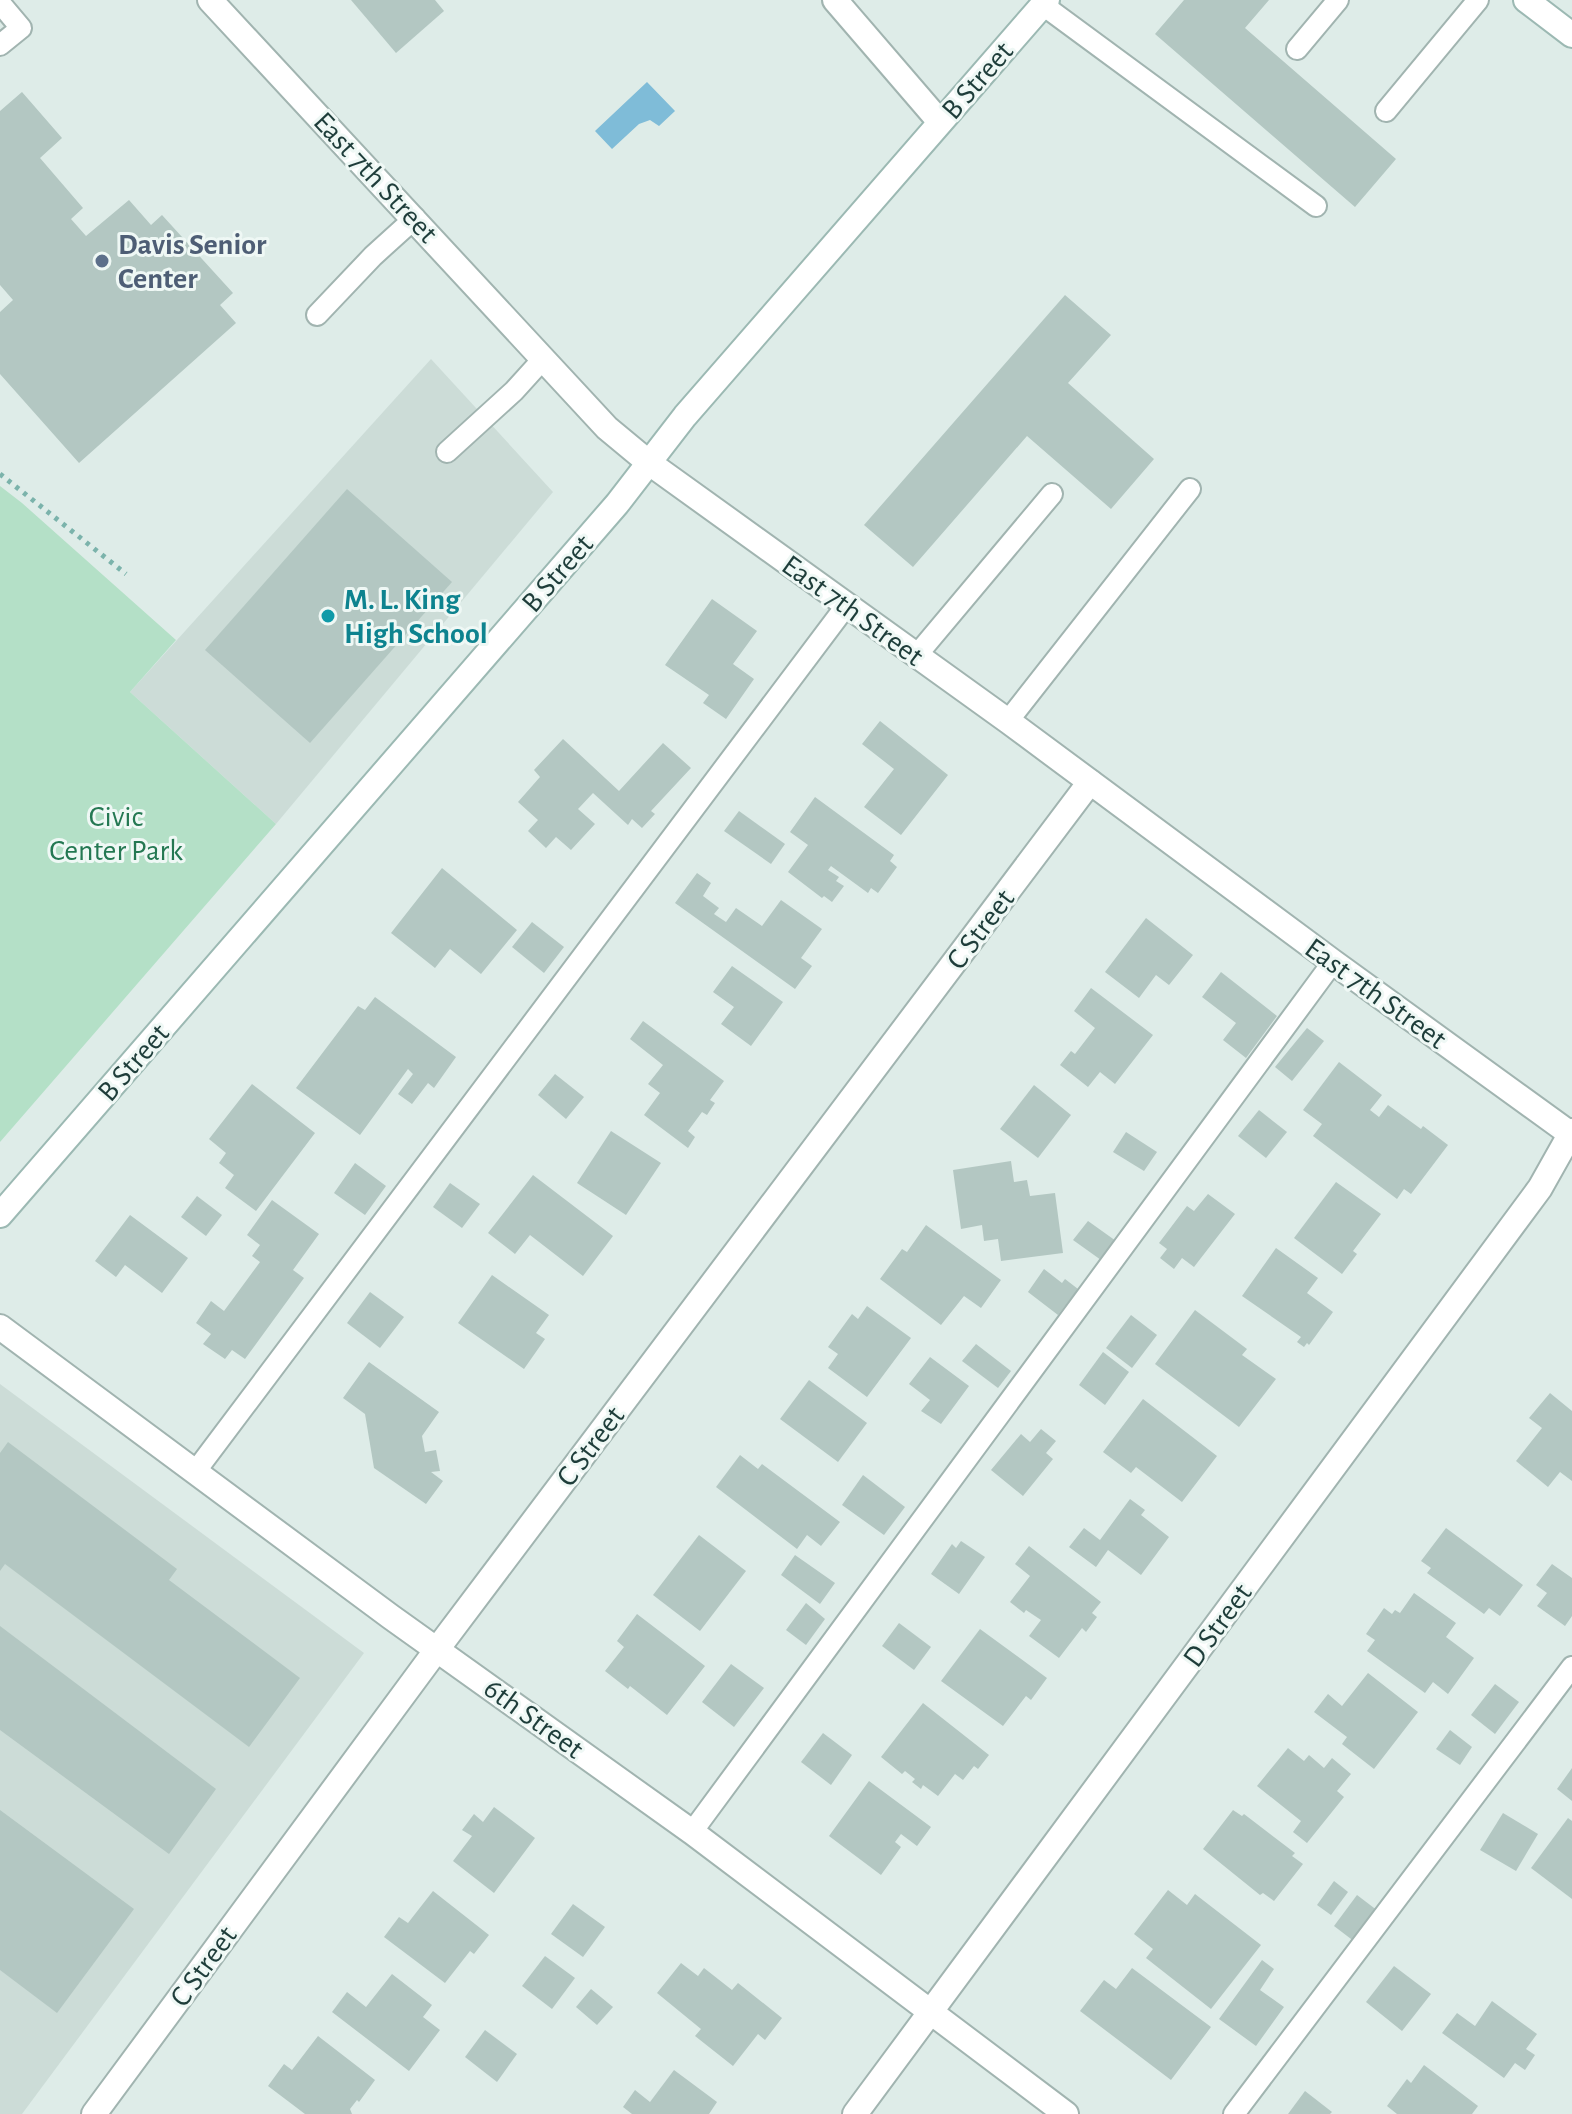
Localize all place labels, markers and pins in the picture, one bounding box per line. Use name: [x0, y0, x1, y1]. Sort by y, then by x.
place label: Davis Senior Center: [118, 230, 267, 294]
marker: Davis Senior Center: [93, 252, 111, 270]
place label: M. L. King High School: [344, 585, 488, 649]
marker: M. L. King High School: [319, 607, 337, 625]

